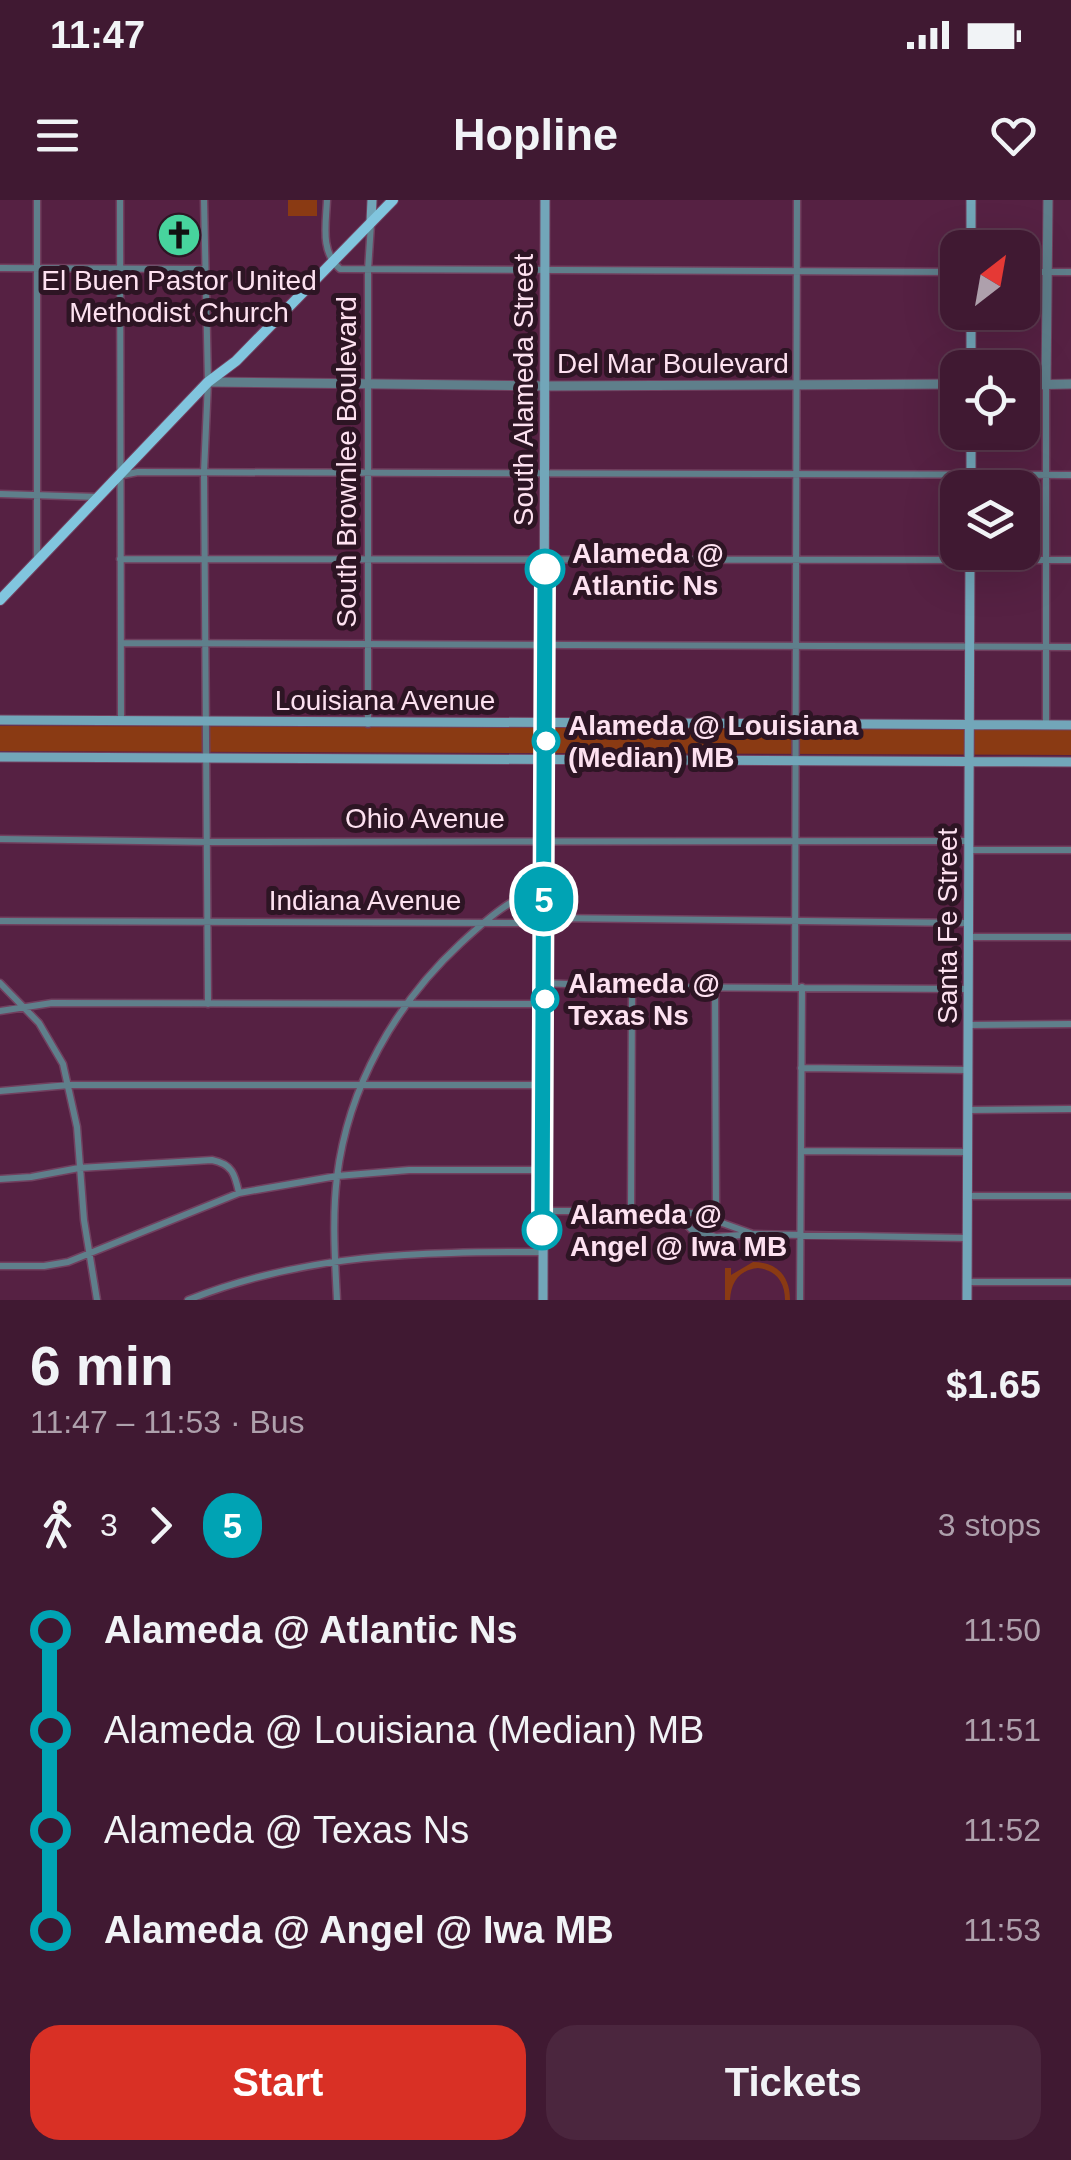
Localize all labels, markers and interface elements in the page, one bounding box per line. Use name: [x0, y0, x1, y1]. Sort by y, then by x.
text: 11:47: [50, 14, 145, 56]
icon: menu: [30, 108, 85, 163]
icon: heart: [986, 108, 1041, 163]
text: Hopline: [453, 109, 618, 160]
church icon: El Buen Pastor United Methodist Church: [156, 212, 202, 258]
north arrow: [940, 230, 1040, 330]
map controls: [940, 230, 1040, 570]
street label: South Alameda Street: [508, 254, 539, 526]
place label: El Buen Pastor United Methodist Church: [41, 265, 317, 328]
street label: South Brownlee Boulevard: [331, 296, 362, 628]
street label: Del Mar Boulevard: [557, 348, 789, 379]
button: locate: [940, 350, 1040, 450]
button: layers: [940, 470, 1040, 570]
place label: Alameda @ Atlantic Ns: [572, 538, 724, 601]
marker: Alameda @ Atlantic Ns: [526, 550, 564, 588]
street label: Louisiana Avenue: [275, 685, 495, 716]
place label: Alameda @ Louisiana (Median) MB: [568, 710, 859, 773]
marker: Alameda @ Louisiana (Median) MB: [533, 728, 559, 754]
street label: Ohio Avenue: [345, 803, 505, 834]
street label: Santa Fe Street: [932, 828, 963, 1024]
line badge: 5: [512, 866, 576, 932]
text: 5: [534, 880, 554, 919]
street label: Indiana Avenue: [269, 885, 461, 916]
place label: Alameda @ Texas Ns: [568, 968, 720, 1031]
marker: Alameda @ Texas Ns: [532, 986, 558, 1012]
place label: Alameda @ Angel @ Iwa MB: [570, 1199, 787, 1262]
marker: Alameda @ Angel @ Iwa MB: [523, 1211, 561, 1249]
text: 6 min: [30, 1335, 174, 1397]
text: $1.65: [946, 1364, 1041, 1406]
text: 11:47 – 11:53 · Bus: [30, 1404, 305, 1440]
icon: walk: [30, 1498, 85, 1553]
icon: forward: [133, 1498, 188, 1553]
text: 5: [223, 1506, 242, 1545]
text: 3: [100, 1507, 118, 1543]
text: 3 stops: [938, 1507, 1041, 1543]
text: Alameda @ Atlantic Ns: [104, 1609, 518, 1651]
text: 11:50: [963, 1612, 1041, 1648]
text: Alameda @ Louisiana (Median) MB: [104, 1709, 704, 1751]
text: 11:51: [963, 1712, 1041, 1748]
text: Alameda @ Texas Ns: [104, 1809, 469, 1851]
text: 11:52: [963, 1812, 1041, 1848]
text: Alameda @ Angel @ Iwa MB: [104, 1909, 614, 1951]
text: 11:53: [963, 1912, 1041, 1948]
button: Start: [30, 2025, 526, 2140]
button: Tickets: [546, 2025, 1041, 2140]

